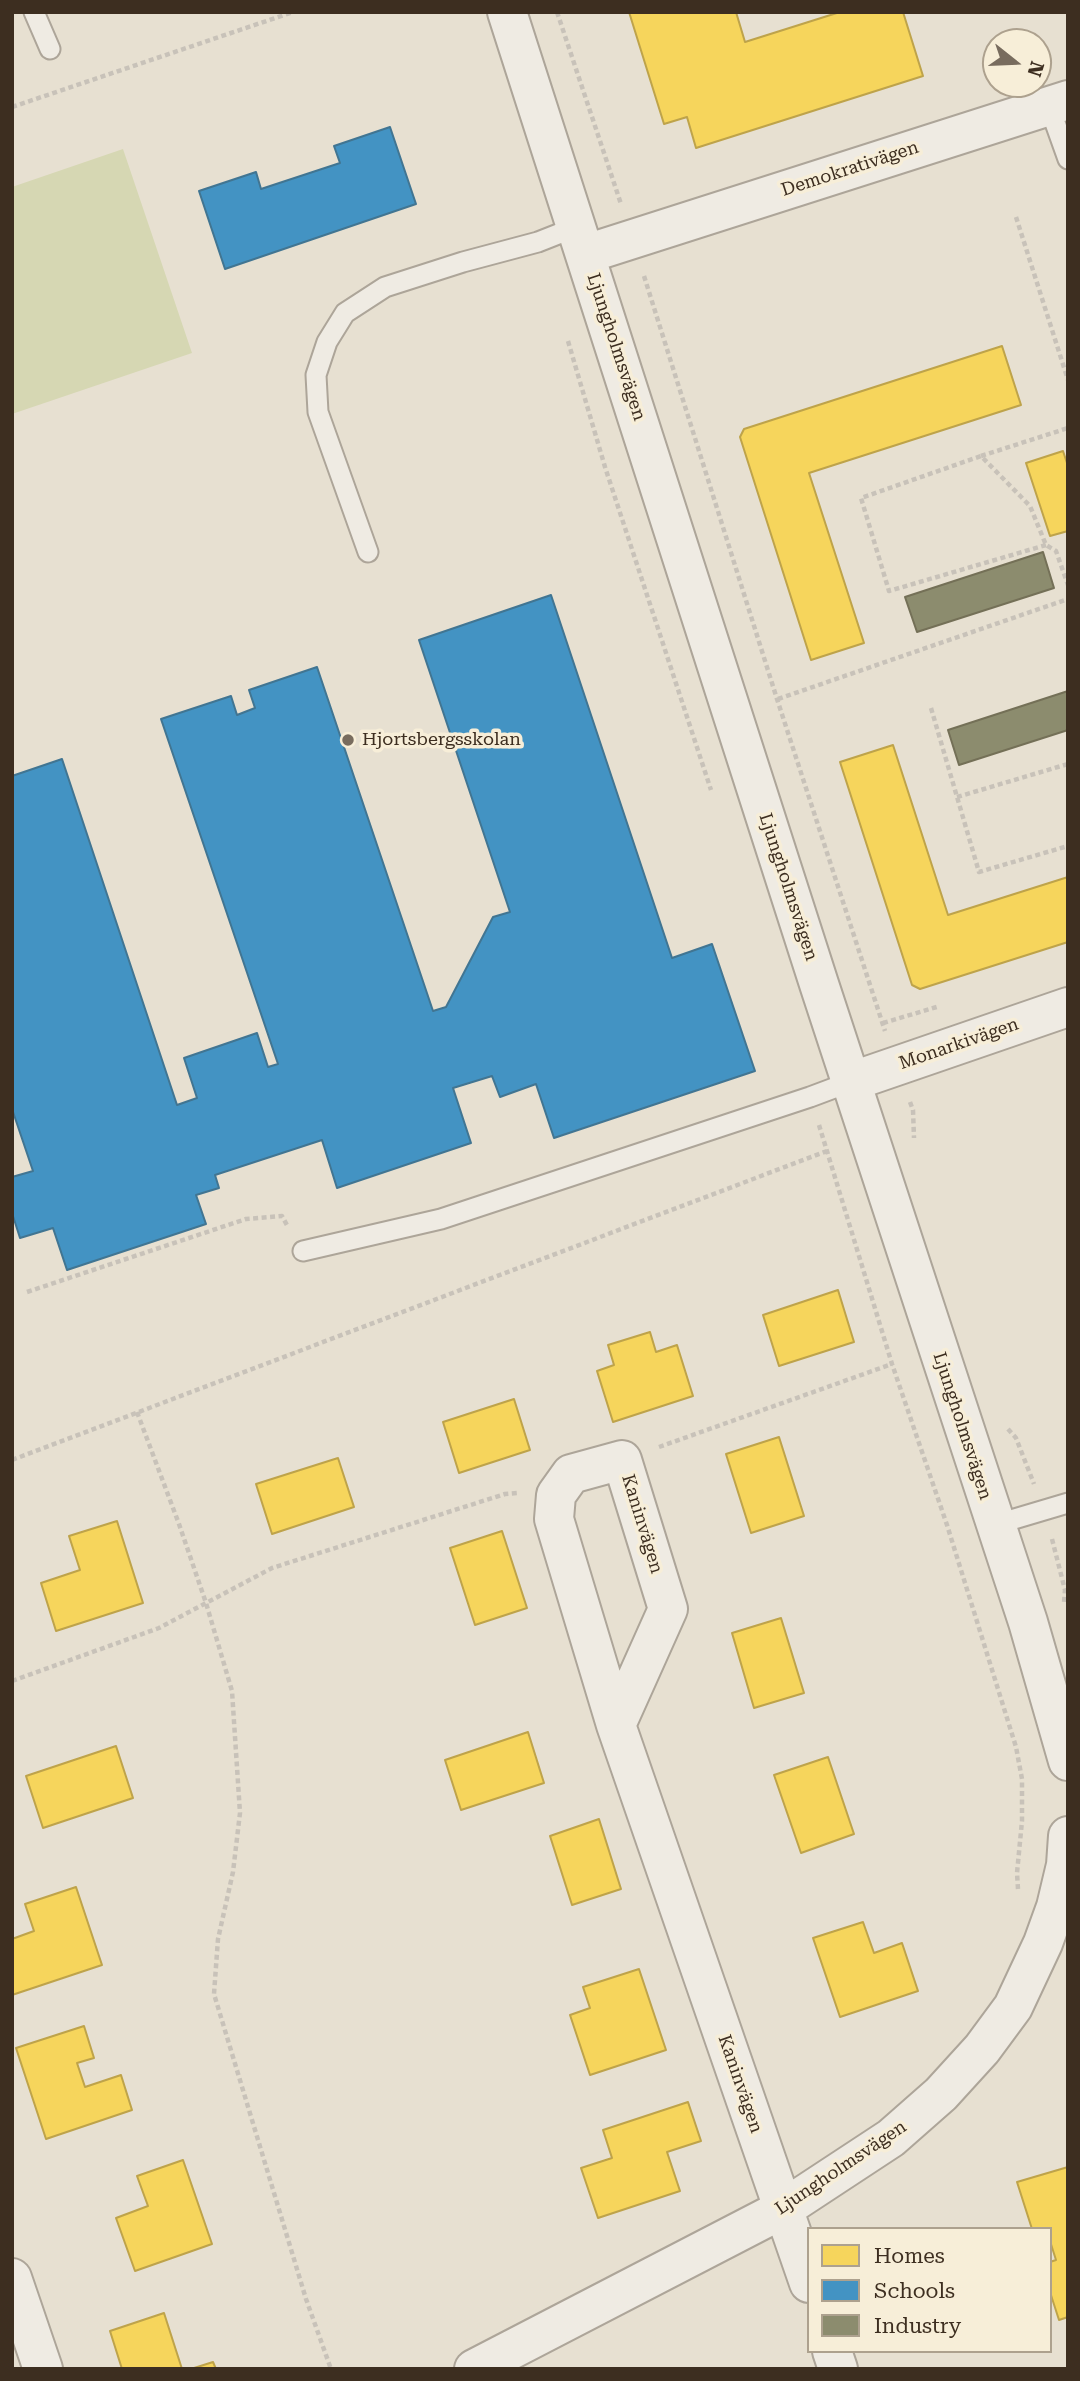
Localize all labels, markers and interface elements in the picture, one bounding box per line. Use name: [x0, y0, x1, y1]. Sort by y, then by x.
north arrow: [982, 28, 1052, 98]
text: N: [1022, 59, 1049, 80]
street label: Demokrativägen: [779, 137, 921, 201]
street label: Ljungholmsvägen: [582, 271, 650, 423]
place label: Hjortsbergsskolan: [362, 729, 521, 751]
marker: Hjortsbergsskolan: [340, 732, 356, 748]
street label: Ljungholmsvägen: [754, 811, 822, 963]
street label: Monarkivägen: [896, 1013, 1022, 1075]
street label: Ljungholmsvägen: [928, 1350, 996, 1502]
street label: Kaninvägen: [617, 1472, 667, 1576]
street label: Kaninvägen: [713, 2032, 767, 2136]
street label: Ljungholmsvägen: [771, 2116, 911, 2220]
legend: [807, 2227, 1052, 2353]
text: Homes: [874, 2244, 945, 2268]
text: Schools: [874, 2279, 955, 2303]
text: Industry: [874, 2314, 961, 2338]

